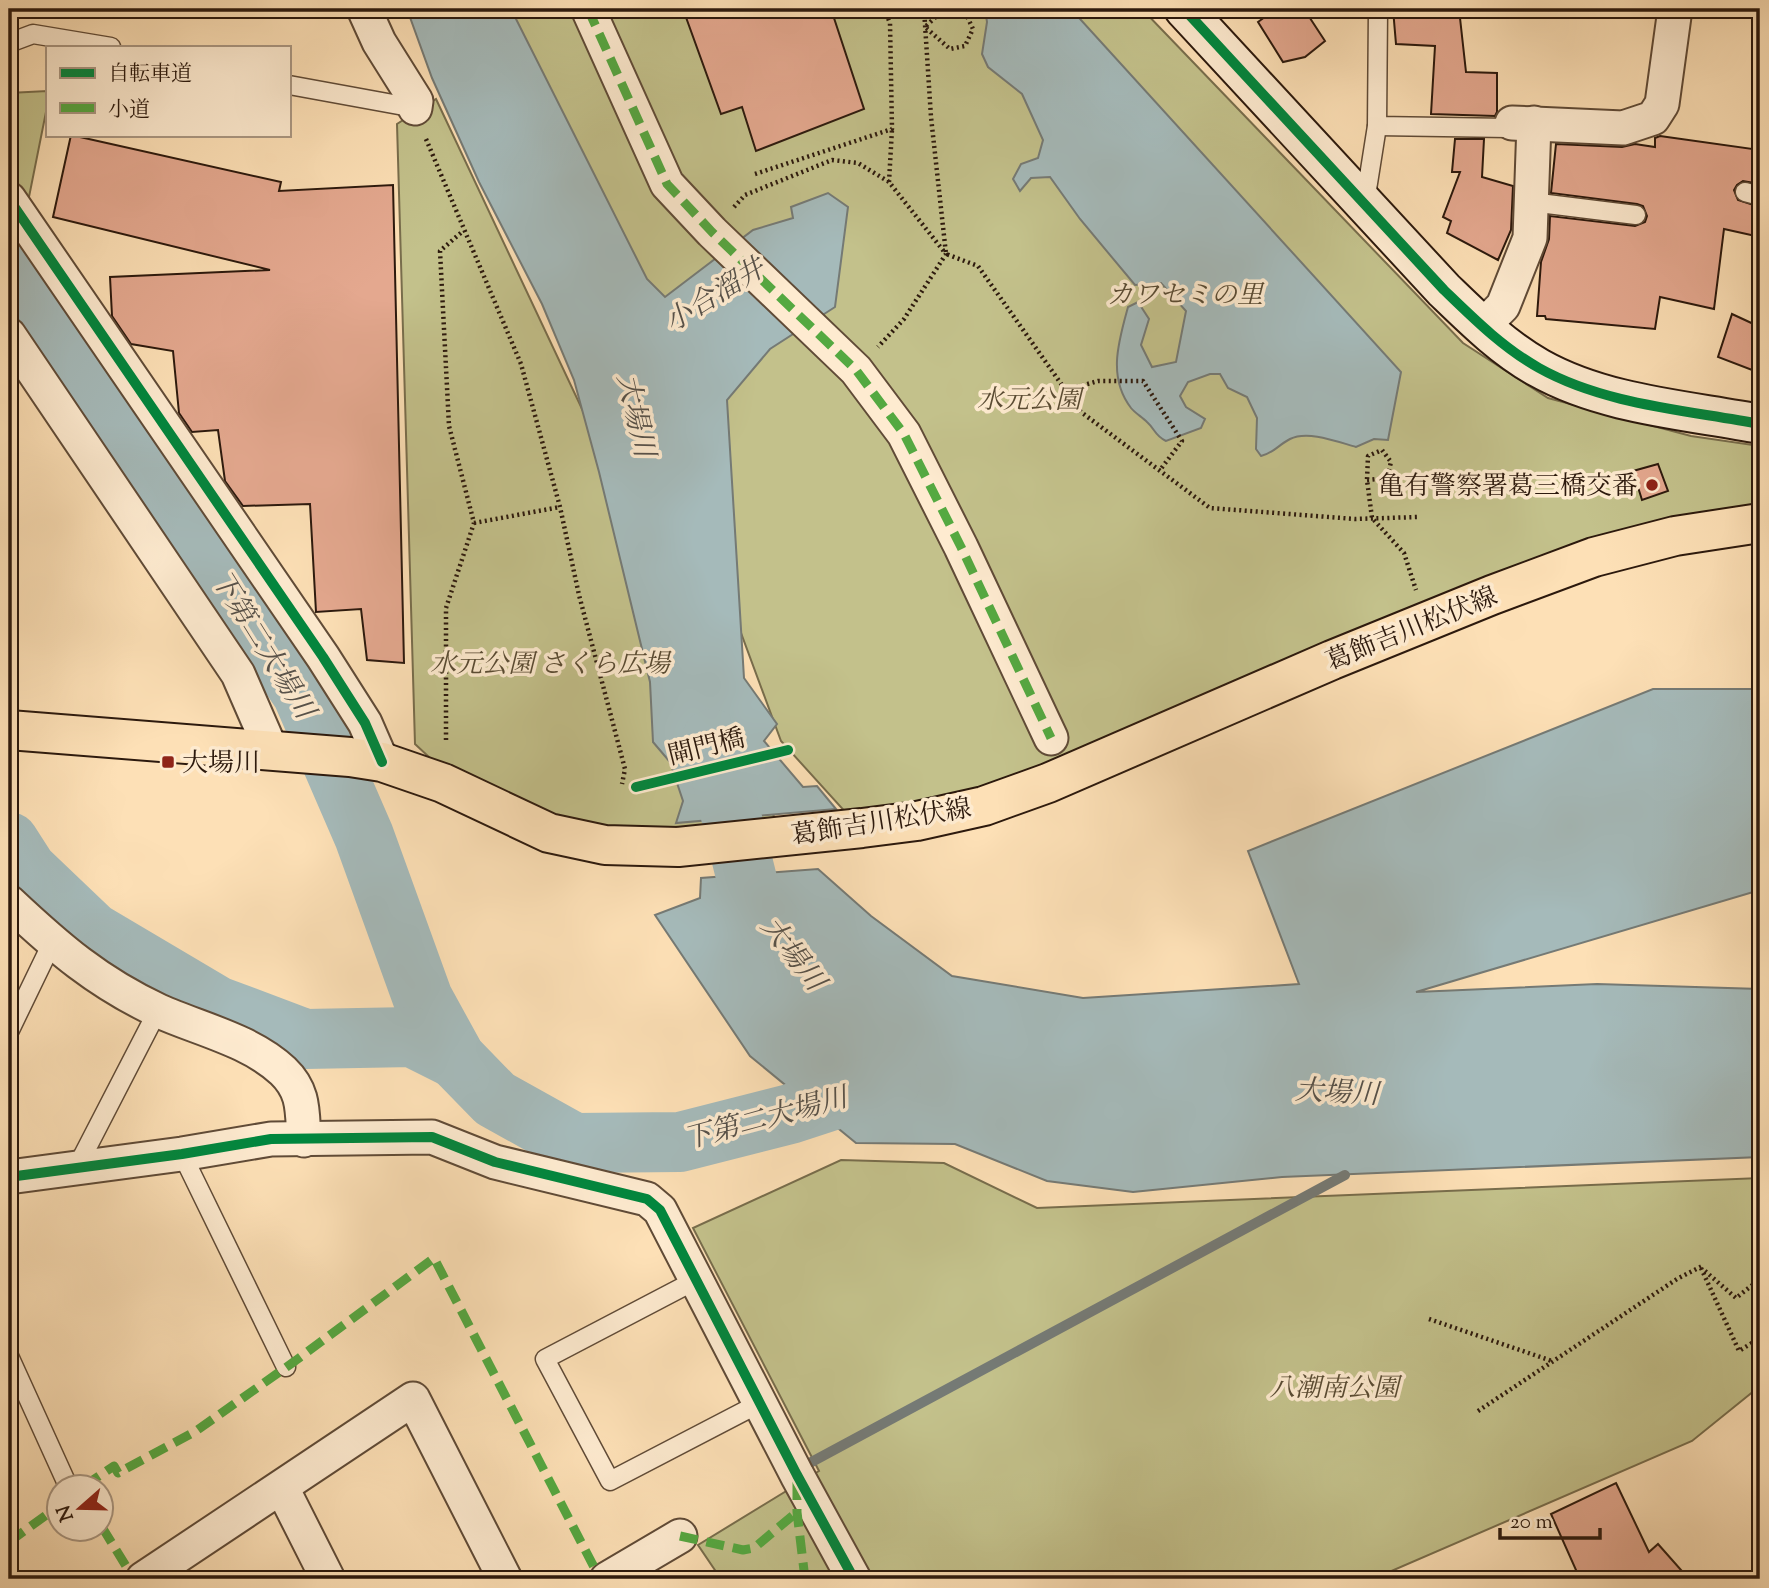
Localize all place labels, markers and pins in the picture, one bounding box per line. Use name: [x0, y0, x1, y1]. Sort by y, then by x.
place label: 亀有警察署葛三橋交番: [1378, 469, 1638, 506]
marker: 亀有警察署葛三橋交番: [1644, 477, 1660, 493]
place label: 大場川: [182, 746, 260, 783]
marker: 大場川: [160, 754, 176, 770]

